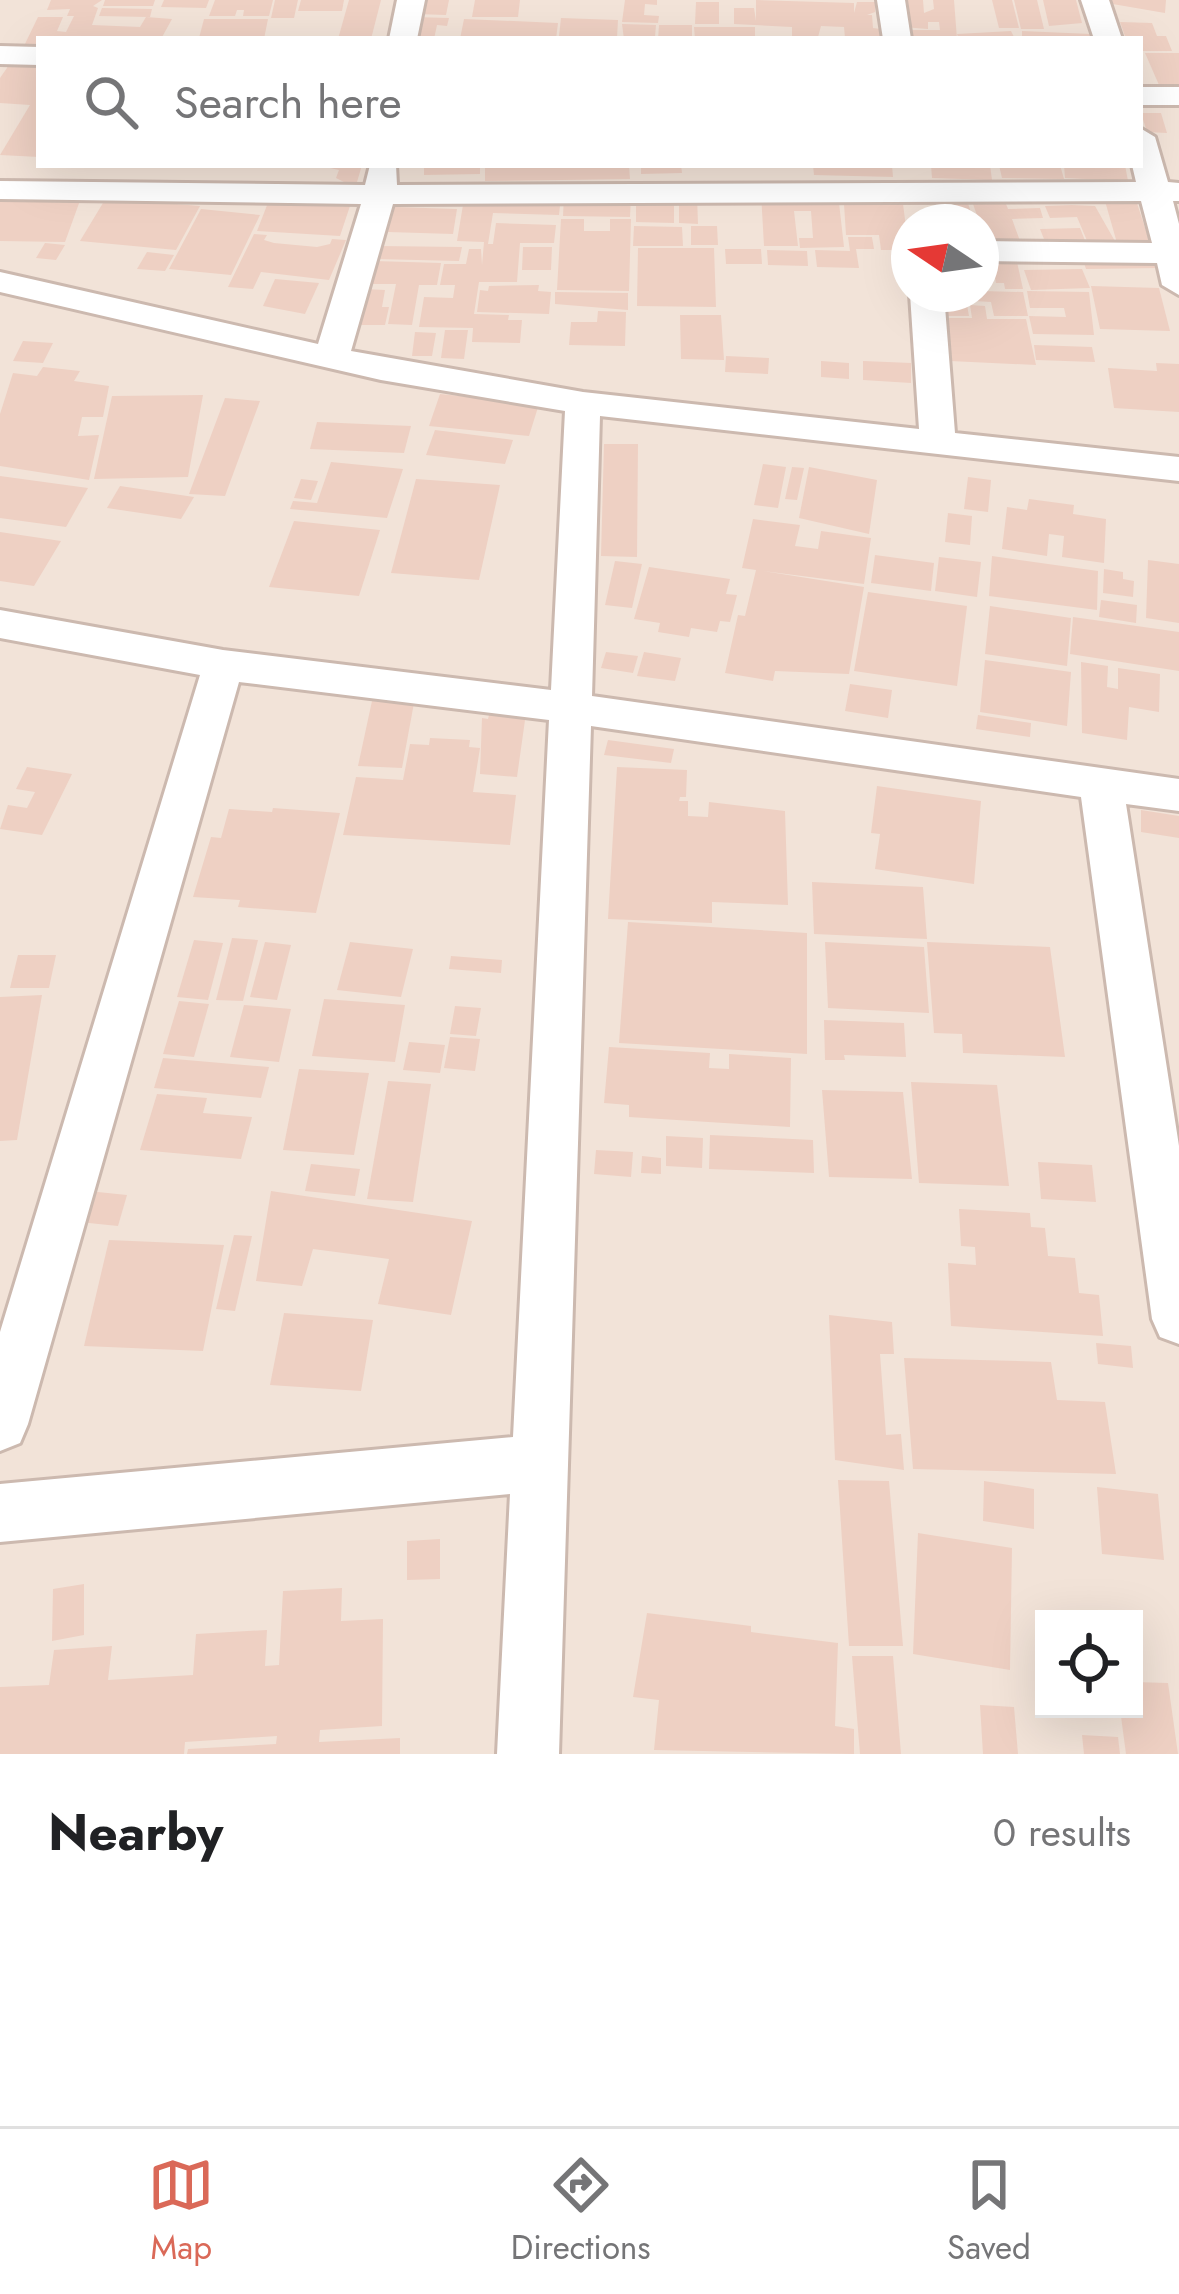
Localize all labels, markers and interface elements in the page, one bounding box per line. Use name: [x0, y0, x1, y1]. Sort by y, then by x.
search box: [36, 36, 1143, 168]
icon: search: [78, 69, 144, 135]
text: Search here: [174, 70, 402, 135]
north arrow: [891, 204, 999, 312]
map controls: [1035, 1610, 1143, 1718]
button: locate: [1035, 1610, 1143, 1718]
text: Nearby: [48, 1795, 223, 1869]
text: 0 results: [993, 1804, 1131, 1861]
tab: Map: [148, 2152, 214, 2271]
tab: Directions: [511, 2152, 651, 2271]
tab: Saved: [947, 2152, 1031, 2271]

